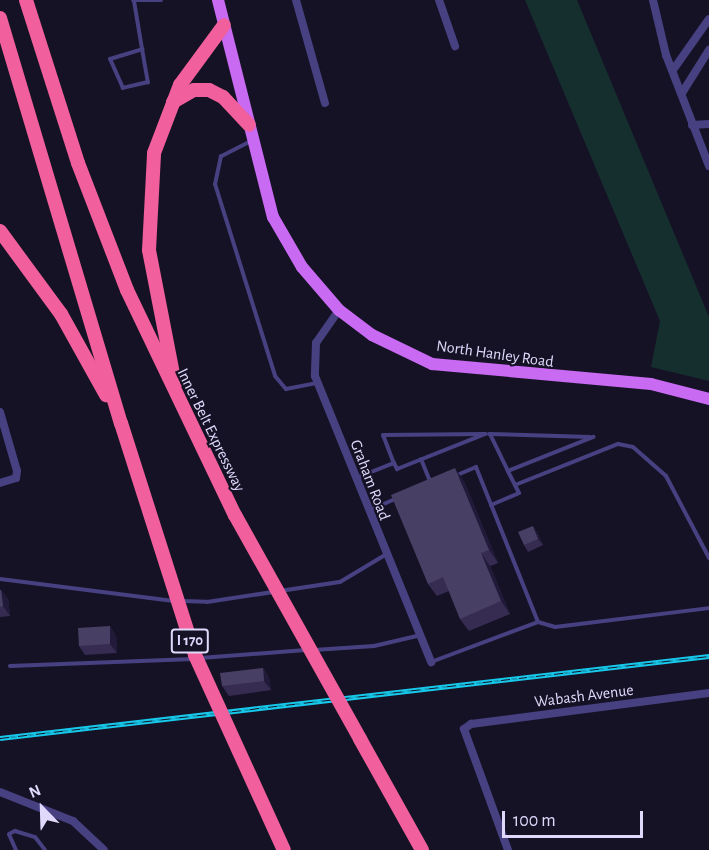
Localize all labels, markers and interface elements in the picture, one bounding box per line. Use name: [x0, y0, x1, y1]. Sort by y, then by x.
street label: North Hanley Road: [435, 336, 555, 372]
street label: Inner Belt Expressway: [173, 365, 249, 495]
street label: Graham Road: [346, 437, 394, 523]
road number: I 170: [170, 629, 210, 653]
street label: Wabash Avenue: [533, 680, 635, 712]
north arrow: [12, 778, 72, 838]
text: N: [27, 782, 43, 801]
scale bar: [505, 799, 646, 837]
text: 100 m: [513, 812, 556, 830]

